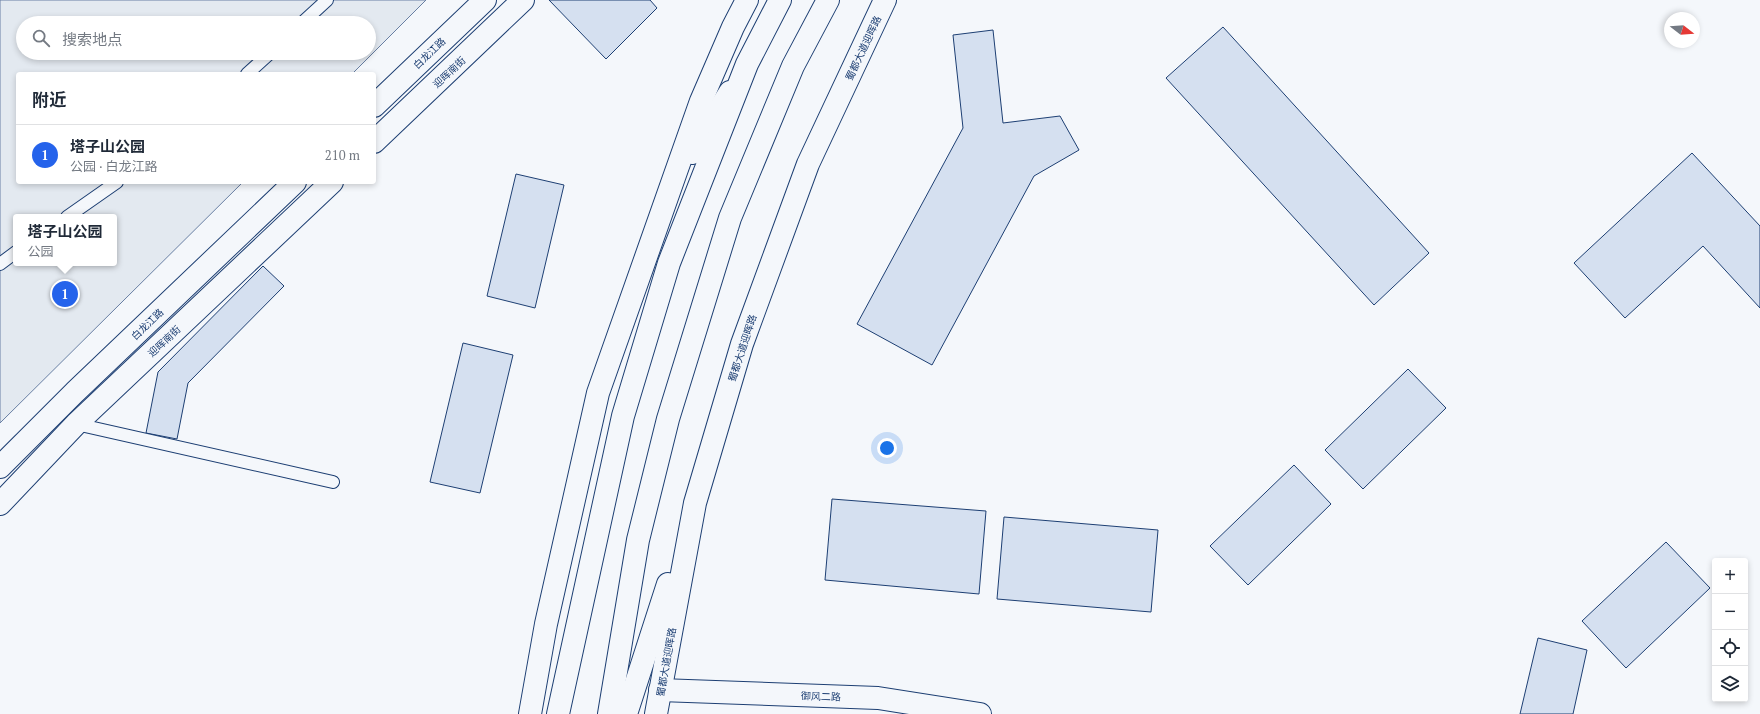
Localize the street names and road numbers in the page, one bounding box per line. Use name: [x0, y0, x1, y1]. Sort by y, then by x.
street label: 蜀都大道迎晖路: [843, 14, 884, 83]
street label: 白龙江路: [410, 35, 448, 72]
street label: 迎晖南街: [430, 54, 468, 91]
street label: 白龙江路: [128, 306, 166, 343]
street label: 蜀都大道迎晖路: [725, 313, 759, 383]
street label: 迎晖南街: [145, 323, 183, 360]
street label: 蜀都大道迎晖路: [654, 626, 679, 698]
street label: 御风二路: [801, 689, 841, 704]

